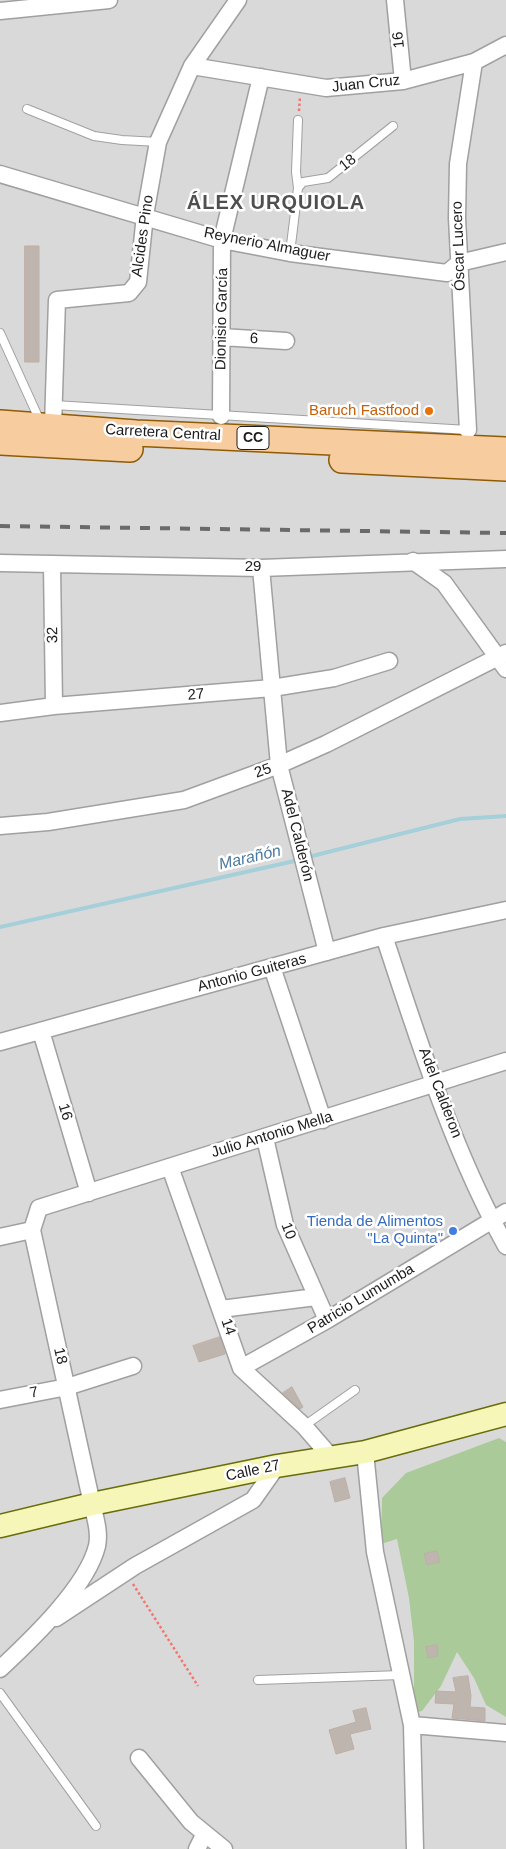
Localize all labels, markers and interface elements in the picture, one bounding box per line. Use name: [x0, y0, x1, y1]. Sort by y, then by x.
street label: 16: [389, 31, 409, 49]
street label: Juan Cruz: [331, 71, 401, 97]
street label: 18: [336, 151, 360, 175]
district label: ÁLEX URQUIOLA: [185, 191, 367, 215]
street label: Alcides Pino: [128, 194, 158, 278]
street label: Óscar Lucero: [448, 201, 470, 291]
street label: Reynerio Almaguer: [202, 224, 332, 266]
street label: Dionisio García: [212, 268, 232, 370]
street label: 6: [249, 330, 259, 348]
place label: Baruch Fastfood: [309, 402, 419, 420]
marker: Baruch Fastfood: [423, 405, 435, 417]
street label: Carretera Central: [105, 421, 221, 445]
road number: CC: [237, 426, 269, 449]
street label: 29: [245, 558, 261, 576]
street label: 32: [44, 627, 62, 643]
street label: 27: [187, 685, 205, 705]
street label: 25: [252, 760, 274, 782]
street label: Adel Calderón: [277, 787, 317, 883]
water label: Marañón: [217, 842, 283, 874]
street label: Antonio Guiteras: [196, 950, 308, 996]
street label: Adel Calderon: [415, 1045, 465, 1141]
street label: 16: [54, 1101, 76, 1123]
street label: Julio Antonio Mella: [209, 1108, 335, 1162]
place label: Tienda de Alimentos "La Quinta": [307, 1213, 443, 1248]
street label: 10: [277, 1220, 299, 1242]
marker: Tienda de Alimentos "La Quinta": [447, 1225, 459, 1237]
street label: Patricio Lumumba: [305, 1260, 417, 1338]
street label: 14: [217, 1316, 239, 1338]
street label: 18: [49, 1346, 71, 1366]
street label: 7: [28, 1383, 40, 1403]
street label: Calle 27: [224, 1456, 282, 1486]

